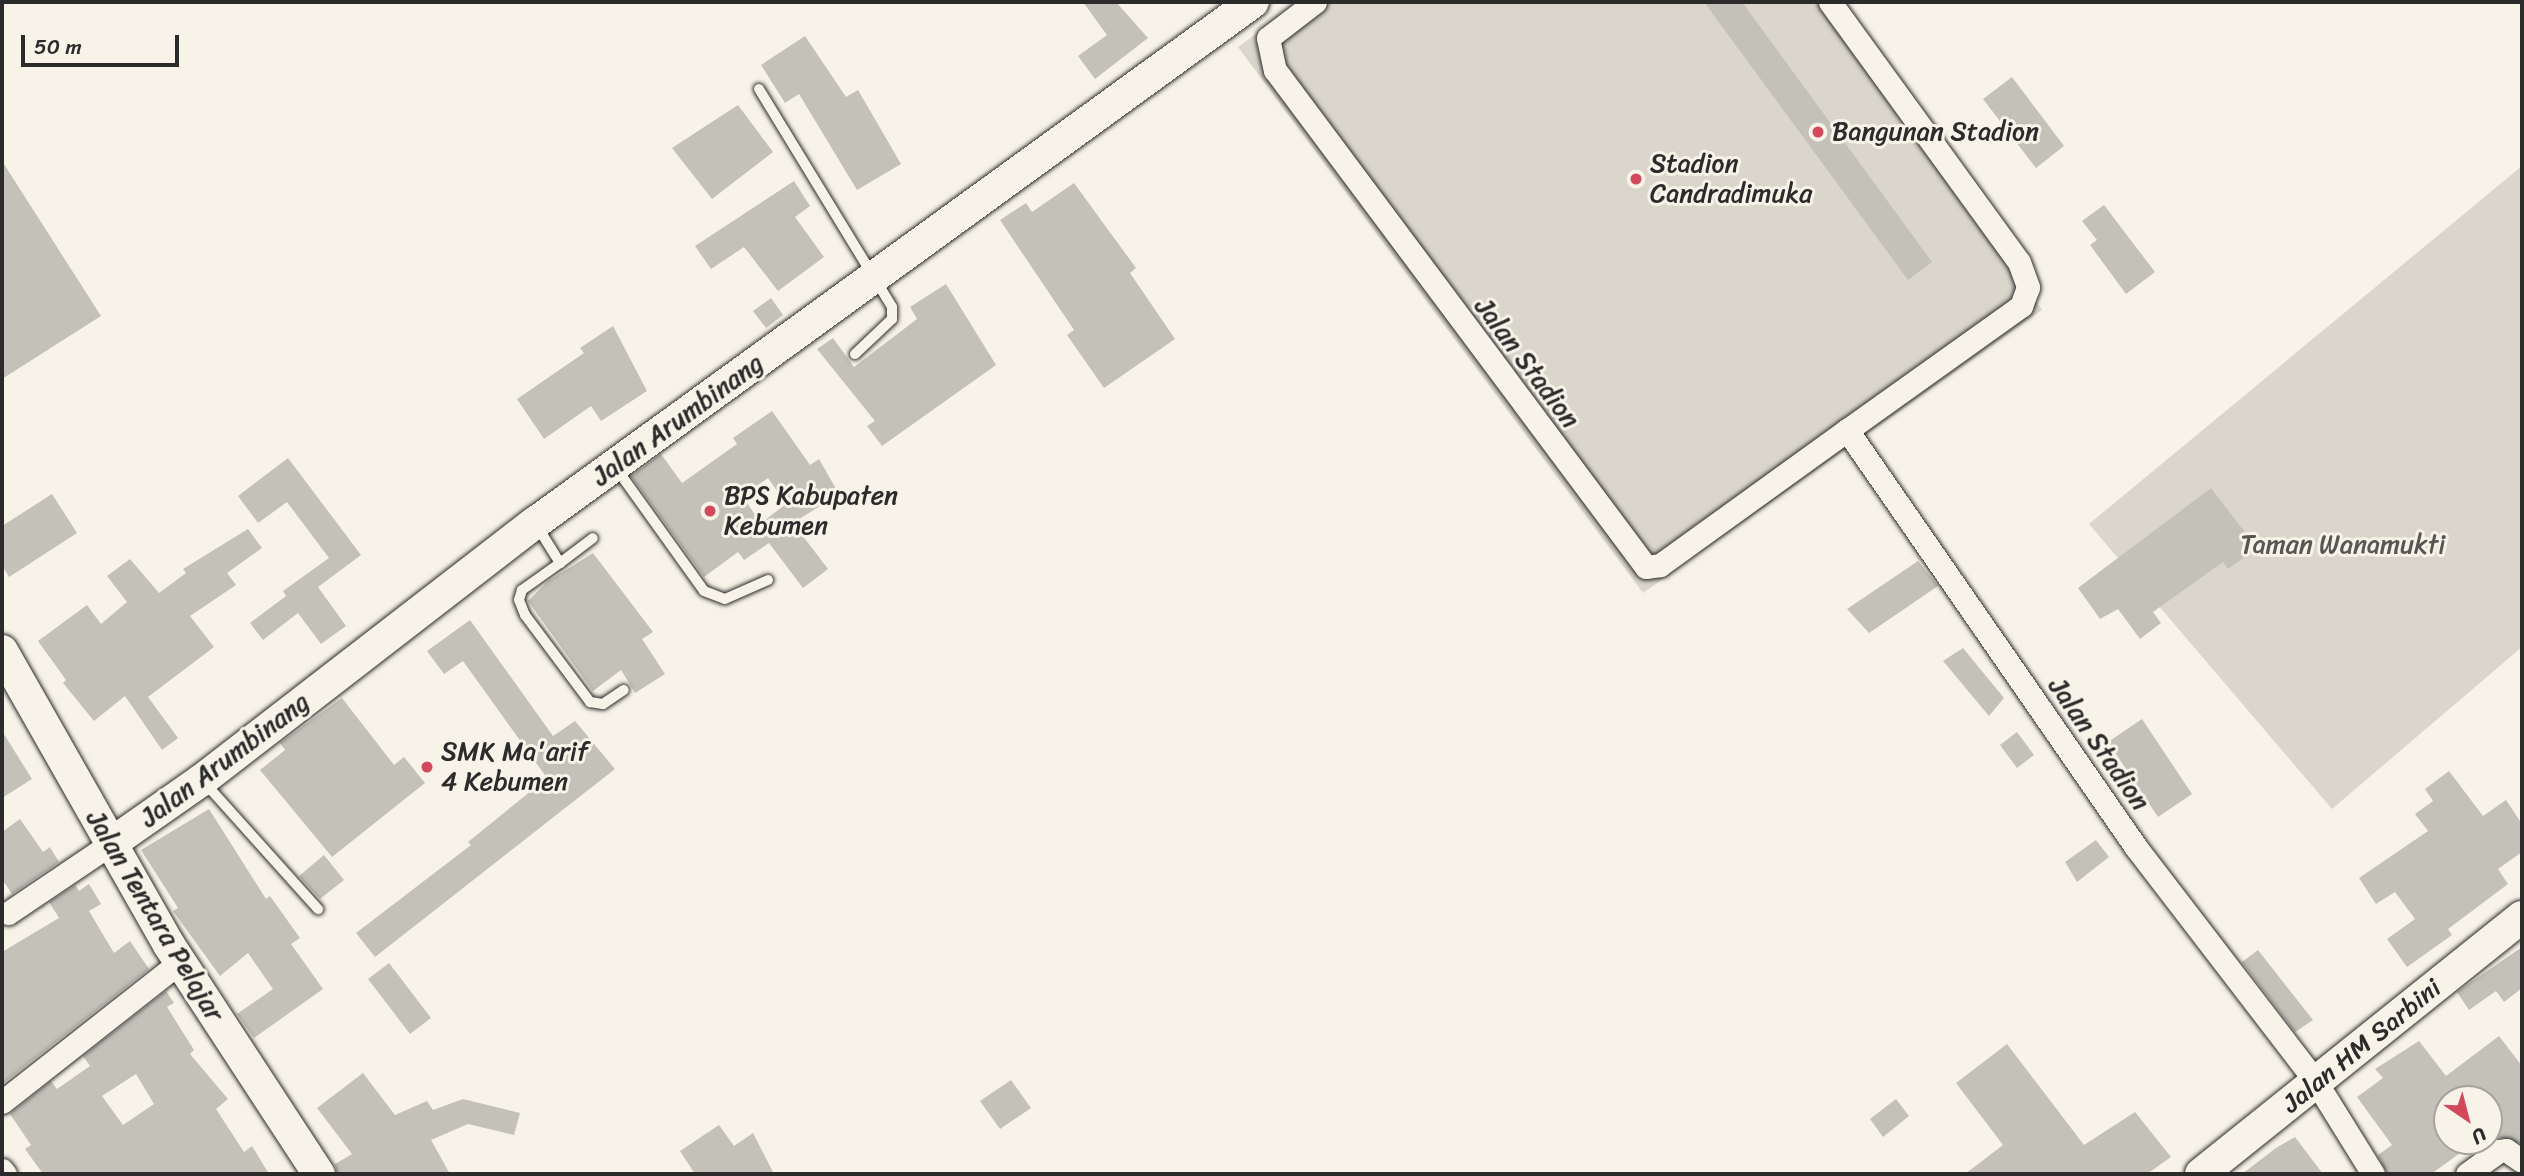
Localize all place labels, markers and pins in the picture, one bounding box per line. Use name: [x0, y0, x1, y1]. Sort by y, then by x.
place label: Bangunan Stadion: [1832, 116, 2039, 148]
marker: Bangunan Stadion: [1810, 124, 1826, 140]
place label: Stadion Candradimuka: [1650, 148, 1812, 210]
marker: Stadion Candradimuka: [1628, 171, 1644, 187]
place label: BPS Kabupaten Kebumen: [724, 480, 898, 542]
marker: BPS Kabupaten Kebumen: [702, 503, 718, 519]
place label: SMK Ma'arif 4 Kebumen: [441, 736, 588, 798]
marker: SMK Ma'arif 4 Kebumen: [419, 759, 435, 775]

